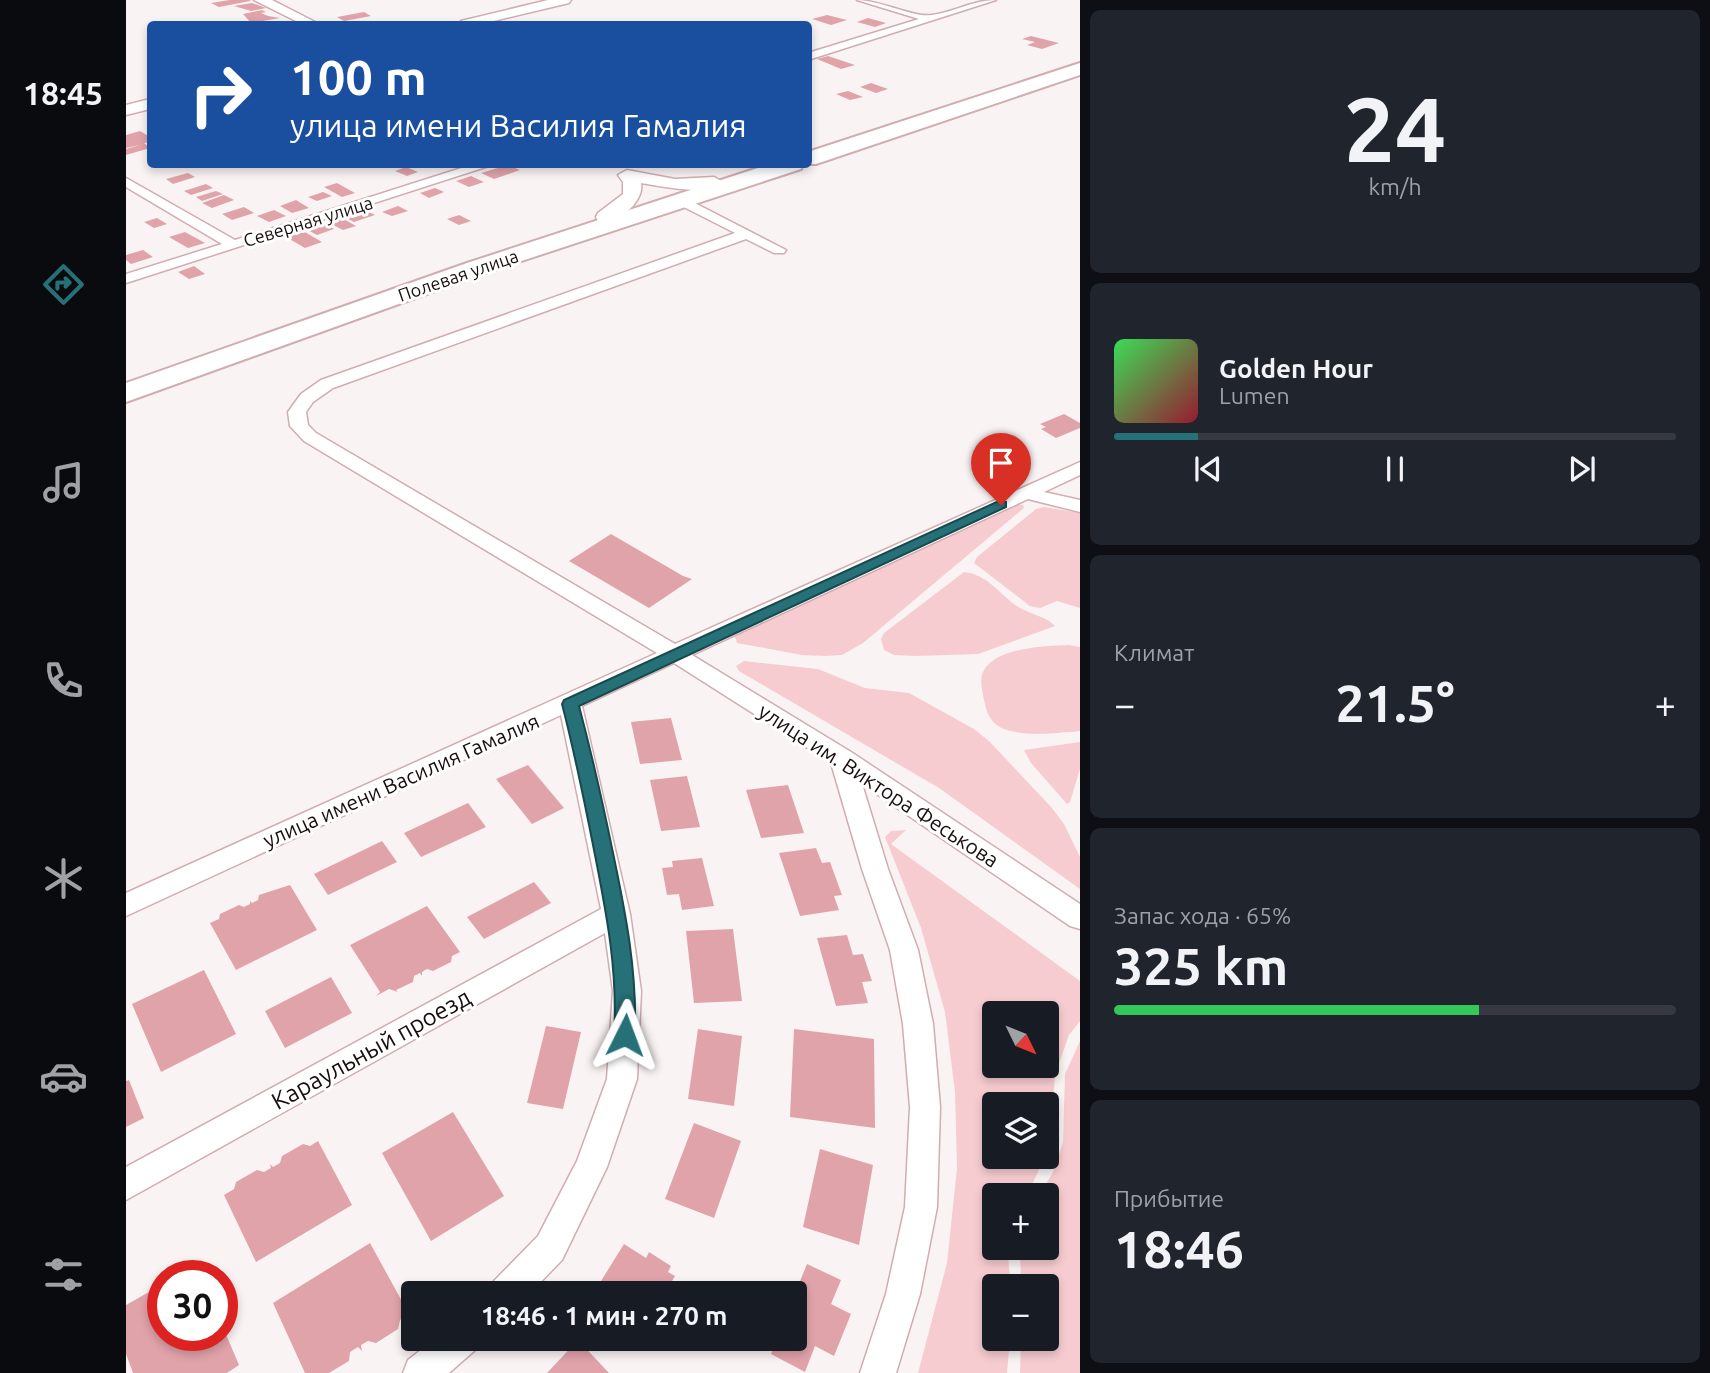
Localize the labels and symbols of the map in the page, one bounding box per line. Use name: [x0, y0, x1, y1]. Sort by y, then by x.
street label: Северная улица: [241, 192, 375, 250]
street label: Полевая улица: [395, 245, 521, 305]
pin: [971, 433, 1031, 505]
street label: улица им. Виктора Феськова: [754, 698, 1004, 872]
street label: улица имени Василия Гамалия: [259, 708, 543, 852]
street label: Караульный проезд: [267, 983, 475, 1115]
position arrow: [588, 998, 662, 1072]
north arrow: [982, 1001, 1059, 1078]
speed limit sign: 30: [147, 1260, 238, 1351]

